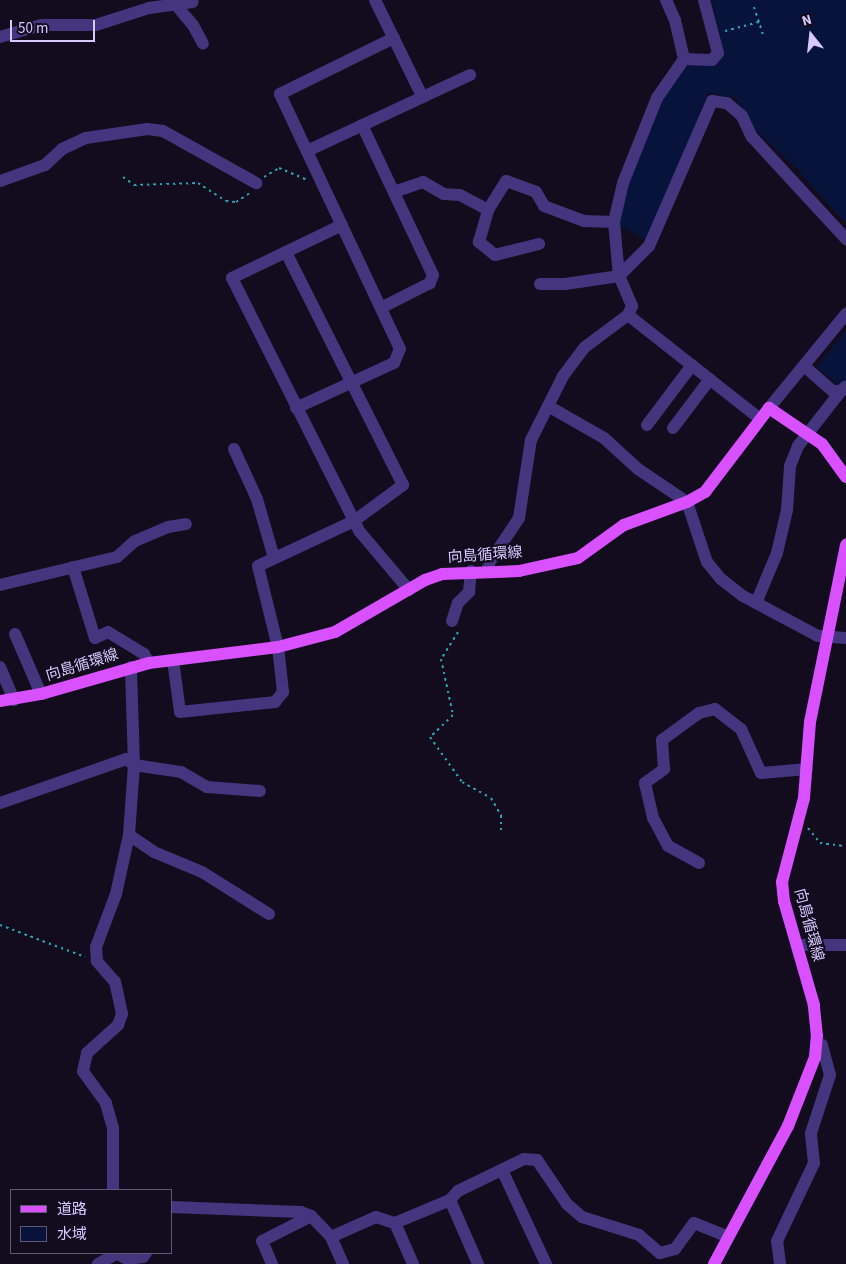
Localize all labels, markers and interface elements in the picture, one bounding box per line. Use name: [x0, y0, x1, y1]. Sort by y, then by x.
scale bar: [12, 10, 98, 42]
north arrow: [786, 10, 836, 60]
text: N: [800, 10, 814, 31]
text: 50 m: [18, 18, 48, 39]
street label: 向島循環線: [447, 543, 523, 567]
street label: 向島循環線: [44, 645, 120, 685]
street label: 向島循環線: [791, 886, 827, 964]
legend: [10, 1189, 172, 1254]
text: 道路: [57, 1199, 87, 1220]
text: 水域: [57, 1224, 87, 1245]

